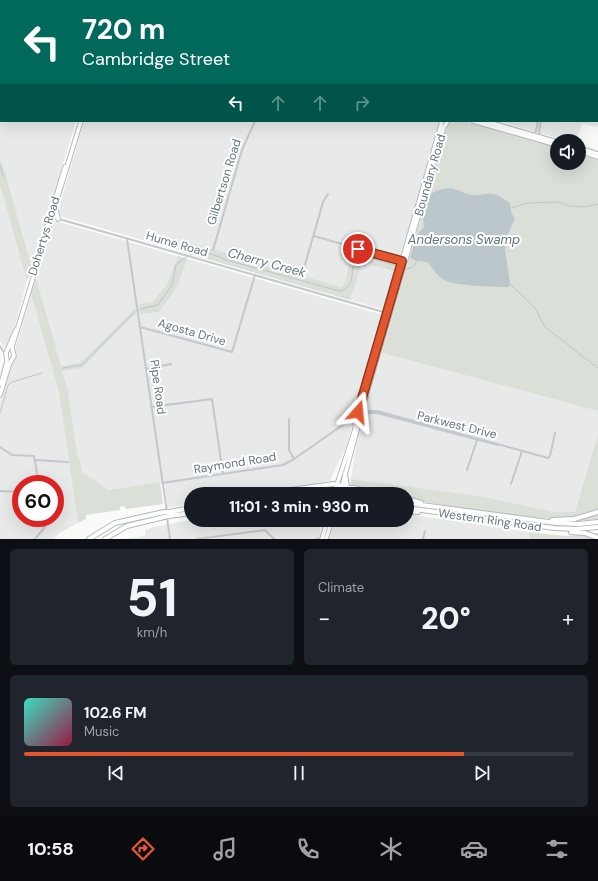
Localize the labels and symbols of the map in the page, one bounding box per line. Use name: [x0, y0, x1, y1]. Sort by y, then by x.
street label: Boundary Road: [411, 132, 449, 218]
street label: Gilbertson Road: [203, 137, 245, 227]
street label: Dohertys Road: [24, 195, 64, 277]
street label: Hume Road: [144, 228, 210, 260]
water label: Andersons Swamp: [407, 231, 520, 248]
pin: [341, 232, 375, 266]
water label: Cherry Creek: [226, 244, 308, 281]
street label: Agosta Drive: [156, 315, 228, 349]
street label: Pipe Road: [146, 359, 170, 415]
position arrow: [337, 391, 379, 433]
street label: Parkwest Drive: [416, 407, 499, 443]
street label: Raymond Road: [193, 449, 277, 477]
speed limit sign: 60: [12, 475, 64, 527]
street label: Western Ring Road: [437, 505, 543, 535]

